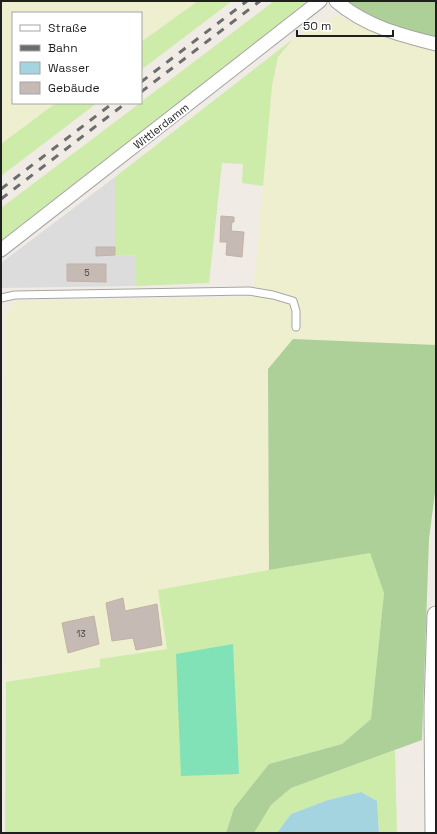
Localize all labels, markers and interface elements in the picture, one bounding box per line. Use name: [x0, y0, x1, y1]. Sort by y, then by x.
legend: [12, 12, 142, 104]
scale bar: [297, 12, 393, 38]
text: 50 m: [303, 18, 331, 34]
text: Straße: [48, 20, 87, 36]
text: Bahn: [48, 40, 78, 56]
text: Wasser: [48, 60, 90, 76]
text: Gebäude: [48, 80, 100, 96]
street label: Wittlerdamm: [131, 100, 191, 152]
house number: 5: [84, 267, 90, 279]
house number: 13: [76, 628, 86, 640]

